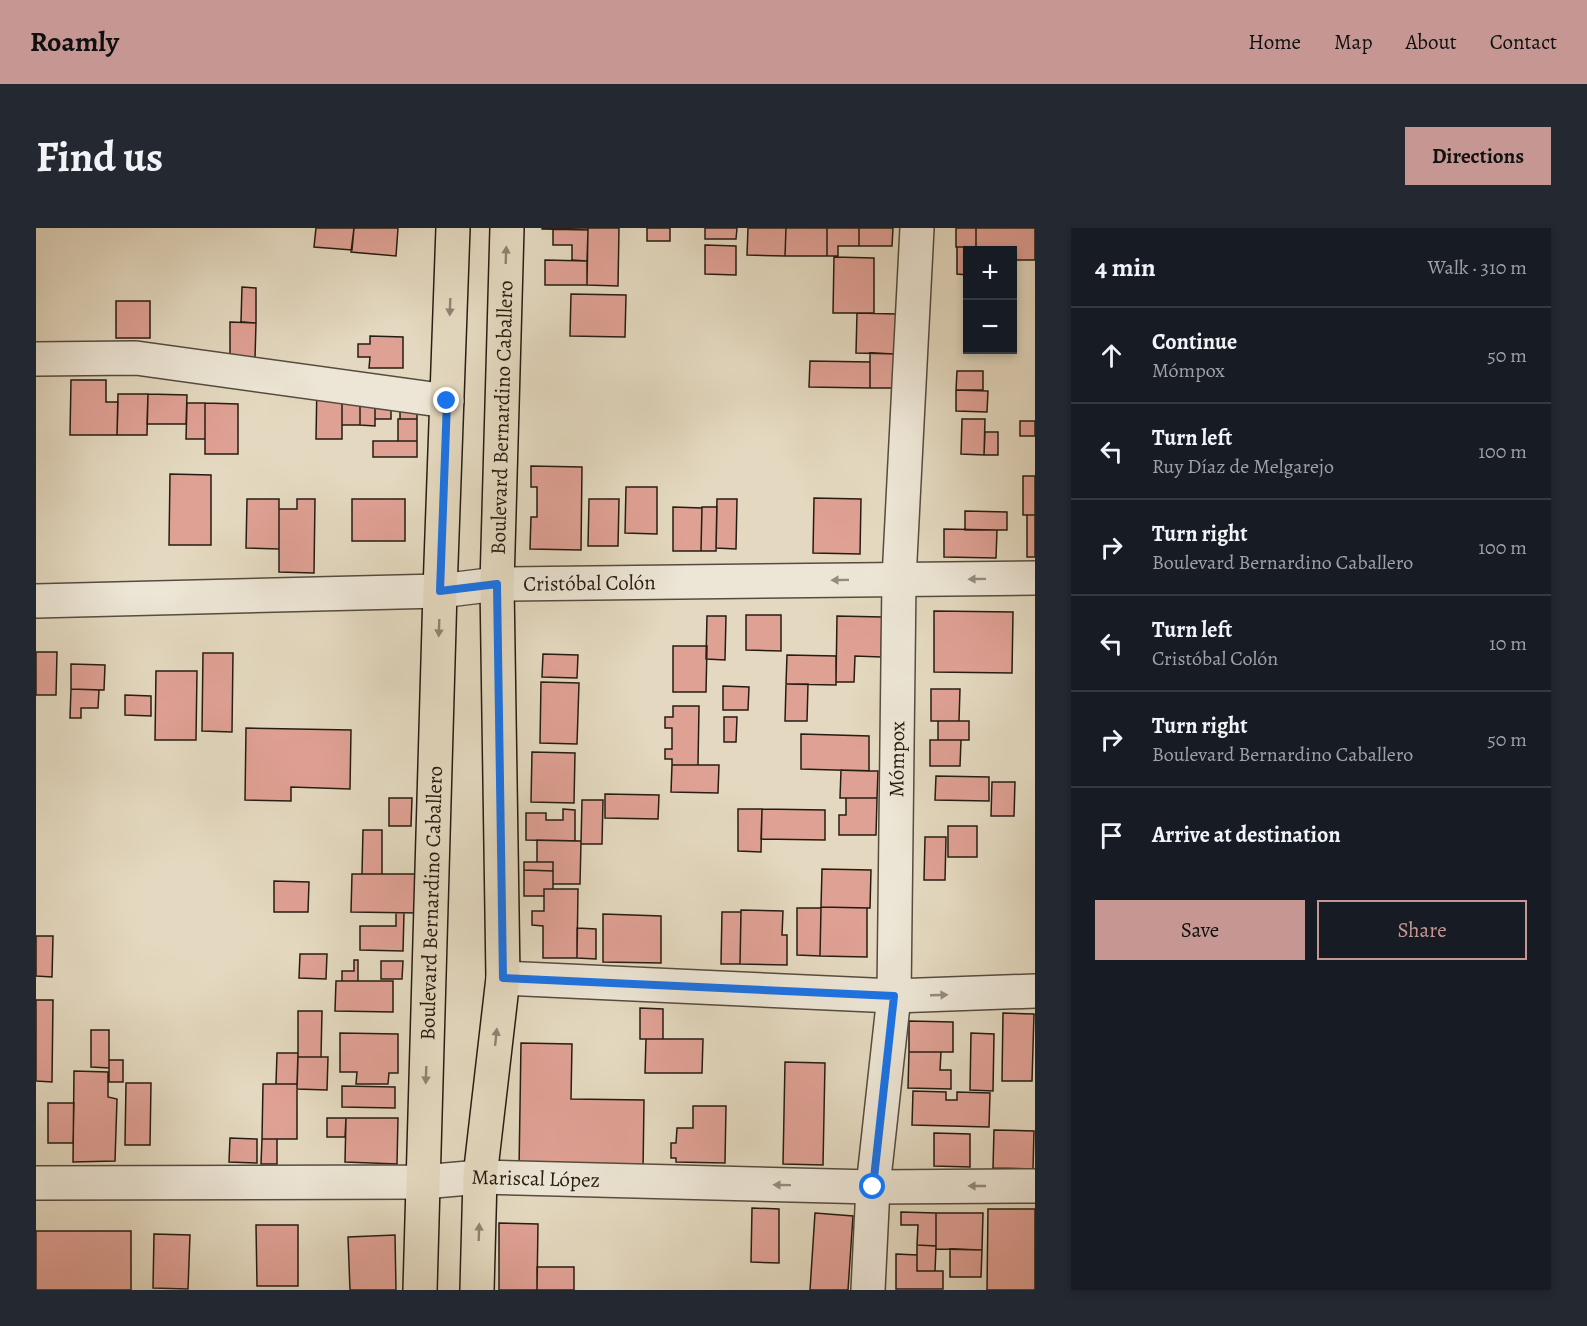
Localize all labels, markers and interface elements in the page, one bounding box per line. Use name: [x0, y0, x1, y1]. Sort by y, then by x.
text: Roamly: [30, 23, 119, 61]
text: Home: [1248, 28, 1301, 56]
text: Map: [1334, 28, 1372, 56]
text: About: [1405, 28, 1457, 56]
text: Contact: [1490, 28, 1557, 56]
button: Directions: [1405, 127, 1551, 185]
text: Find us: [36, 128, 163, 185]
one-way arrow: [501, 245, 511, 264]
map controls: [963, 246, 1017, 354]
button: +: [963, 246, 1017, 300]
text: 4 min: [1095, 250, 1156, 285]
text: Walk · 310 m: [1428, 254, 1527, 281]
street label: Boulevard Bernardino Caballero: [484, 280, 520, 555]
one-way arrow: [446, 298, 455, 317]
button: −: [963, 300, 1017, 354]
text: Continue: [1152, 327, 1237, 357]
icon: ahead: [1095, 339, 1128, 372]
text: 50 m: [1487, 342, 1527, 369]
text: Mómpox: [1152, 357, 1225, 384]
route end: [433, 387, 459, 413]
text: Turn left: [1152, 423, 1232, 453]
icon: left: [1095, 435, 1128, 468]
text: 100 m: [1478, 438, 1527, 465]
text: Ruy Díaz de Melgarejo: [1152, 453, 1334, 480]
text: Turn right: [1152, 519, 1248, 549]
icon: right: [1095, 531, 1128, 564]
text: 100 m: [1478, 534, 1527, 561]
text: Boulevard Bernardino Caballero: [1152, 549, 1413, 576]
street label: Cristóbal Colón: [523, 568, 656, 598]
one-way arrow: [967, 574, 986, 583]
one-way arrow: [831, 575, 850, 585]
text: Turn left: [1152, 615, 1232, 645]
one-way arrow: [434, 619, 444, 638]
icon: left: [1095, 627, 1128, 660]
text: 10 m: [1489, 630, 1527, 657]
text: Cristóbal Colón: [1152, 645, 1278, 672]
text: Turn right: [1152, 711, 1248, 741]
street label: Mómpox: [882, 721, 911, 798]
icon: right: [1095, 723, 1128, 756]
text: 50 m: [1487, 726, 1527, 753]
text: Boulevard Bernardino Caballero: [1152, 741, 1413, 768]
street label: Boulevard Bernardino Caballero: [413, 766, 449, 1041]
icon: arrive: [1095, 819, 1128, 852]
text: Arrive at destination: [1152, 820, 1341, 850]
button: Save: [1095, 900, 1305, 960]
button: Share: [1317, 900, 1527, 960]
one-way arrow: [929, 990, 948, 999]
one-way arrow: [491, 1028, 501, 1047]
one-way arrow: [422, 1066, 431, 1085]
street label: Mariscal López: [471, 1163, 601, 1194]
route start: [859, 1173, 885, 1199]
one-way arrow: [772, 1180, 791, 1190]
one-way arrow: [967, 1181, 986, 1191]
one-way arrow: [474, 1222, 483, 1241]

